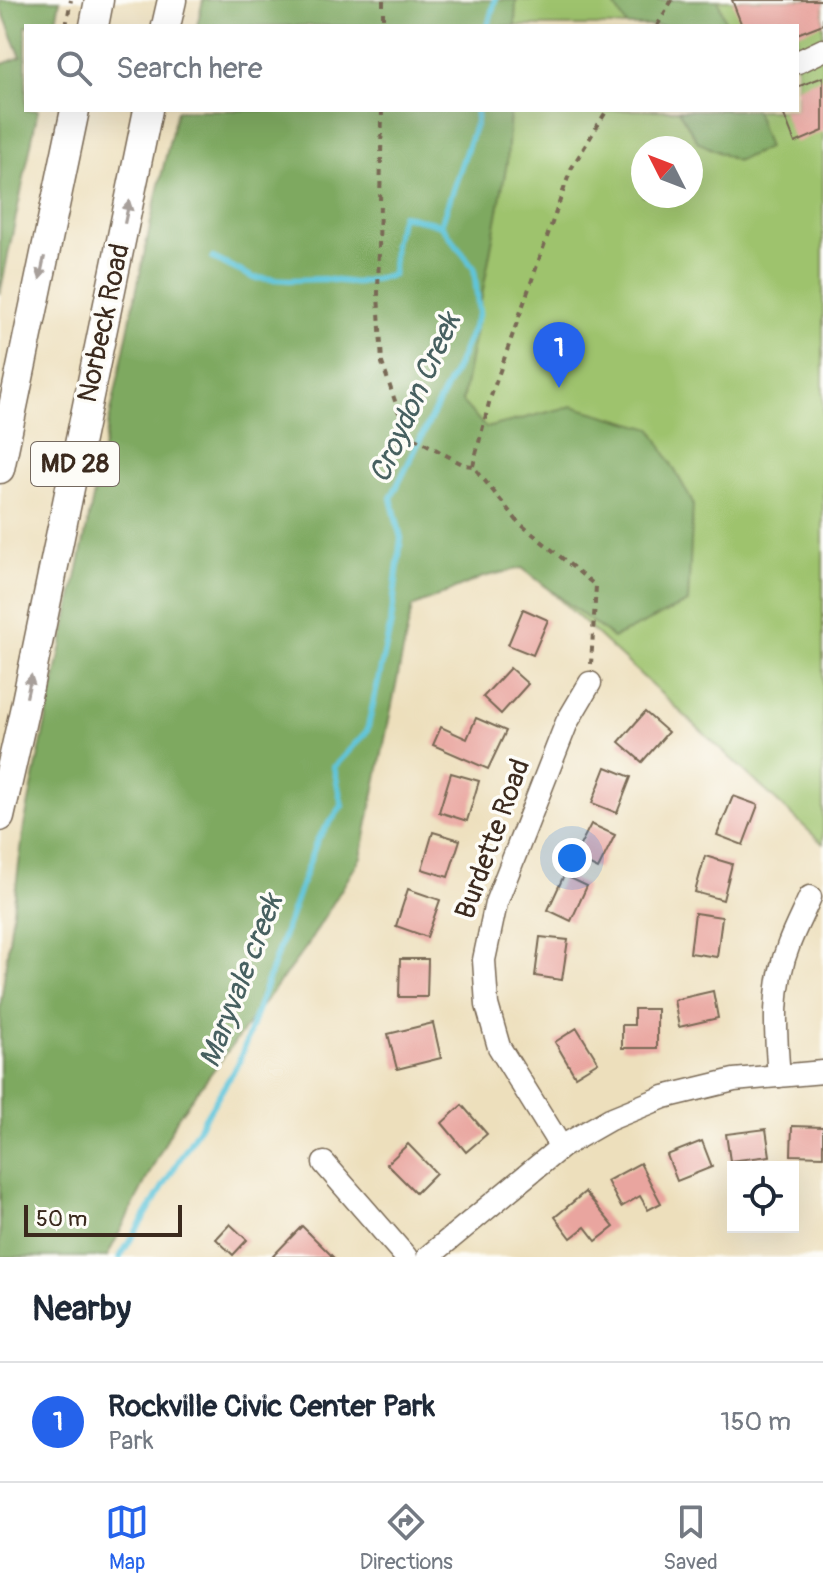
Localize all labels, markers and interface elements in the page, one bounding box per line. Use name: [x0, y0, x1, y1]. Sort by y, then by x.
search box: [24, 24, 799, 112]
icon: search: [52, 46, 96, 90]
text: Search here: [116, 50, 263, 87]
north arrow: [631, 136, 703, 208]
one-way arrow: [121, 200, 134, 225]
street label: Norbeck Road: [70, 240, 138, 406]
one-way arrow: [35, 256, 48, 281]
water label: Croydon Creek: [361, 305, 470, 489]
pin: 1: [533, 322, 585, 388]
road number: MD 28: [31, 442, 119, 486]
one-way arrow: [23, 674, 36, 699]
street label: Burdette Road: [448, 754, 538, 924]
your location: [552, 838, 592, 878]
water label: Maryvale creek: [191, 887, 292, 1073]
map controls: [727, 1161, 799, 1233]
button: locate: [727, 1161, 799, 1233]
scale bar: [24, 1201, 182, 1237]
text: 50 m: [36, 1205, 87, 1233]
text: Nearby: [32, 1288, 131, 1331]
text: Rockville Civic Center Park: [108, 1388, 435, 1425]
text: 1: [53, 1406, 63, 1438]
text: 150 m: [720, 1406, 791, 1438]
text: Park: [108, 1425, 154, 1457]
tab: Map: [105, 1500, 149, 1576]
tab: Directions: [360, 1500, 453, 1576]
tab: Saved: [663, 1500, 718, 1576]

